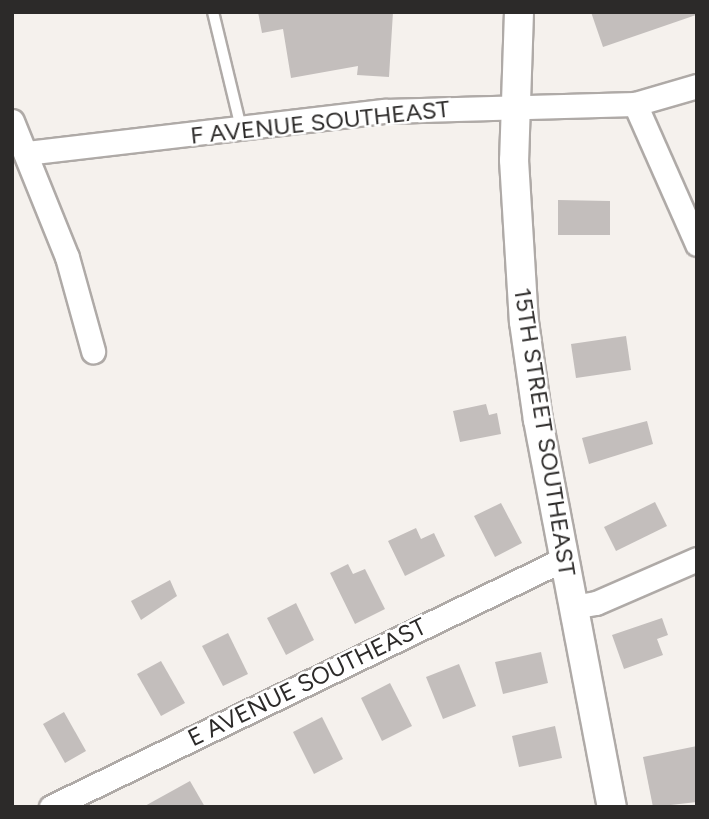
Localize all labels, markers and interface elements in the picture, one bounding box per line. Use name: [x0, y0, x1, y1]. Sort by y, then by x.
street label: F AVENUE SOUTHEAST: [189, 94, 451, 150]
street label: 15TH STREET SOUTHEAST: [508, 286, 582, 578]
street label: E AVENUE SOUTHEAST: [183, 612, 431, 752]

